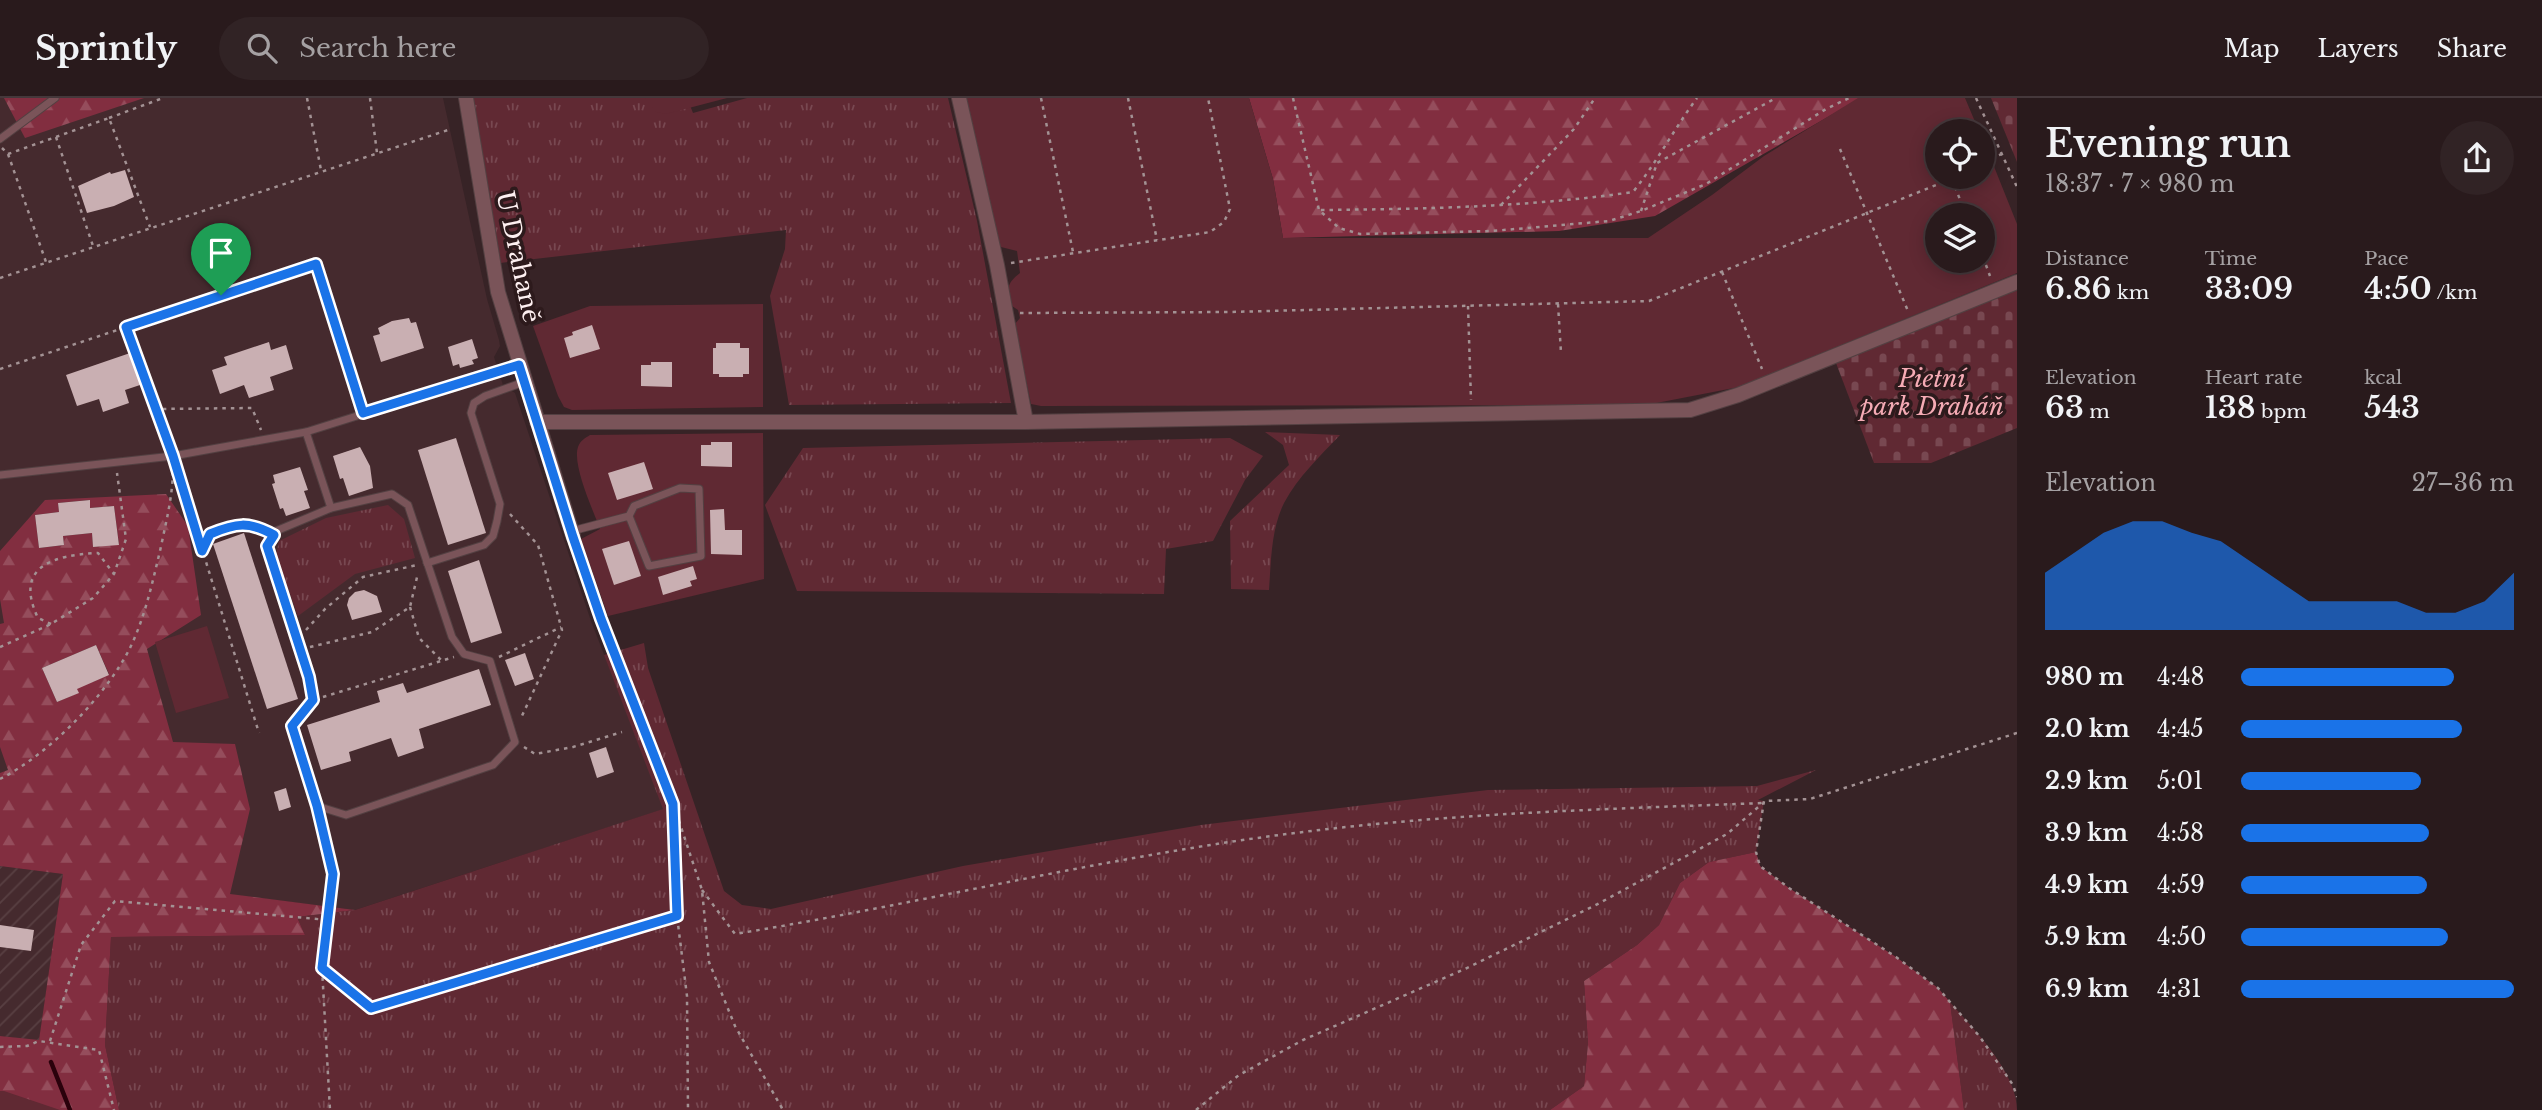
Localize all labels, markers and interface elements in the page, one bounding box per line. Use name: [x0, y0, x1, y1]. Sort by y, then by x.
search box: [219, 17, 709, 80]
text: Sprintly: [35, 28, 177, 69]
icon: search: [243, 29, 281, 67]
text: Search here: [299, 32, 456, 64]
text: Map: [2224, 34, 2280, 63]
text: Layers: [2318, 34, 2399, 63]
text: Share: [2437, 34, 2507, 63]
map controls: [1925, 119, 1995, 273]
button: locate: [1925, 119, 1995, 189]
text: Evening run: [2045, 120, 2291, 167]
button: share: [2440, 121, 2514, 195]
text: 18:37 · 7 × 980 m: [2045, 170, 2234, 198]
street label: U Drahaně: [490, 189, 547, 325]
button: layers: [1925, 203, 1995, 273]
pin: [191, 223, 251, 295]
icon: arrive: [202, 234, 240, 272]
text: Distance: [2045, 247, 2129, 270]
text: Time: [2205, 247, 2257, 270]
text: Pace: [2364, 247, 2409, 270]
text: 6.86: [2045, 270, 2111, 307]
text: 33:09: [2205, 270, 2293, 307]
text: 4:50: [2364, 270, 2432, 307]
text: km: [2111, 281, 2149, 304]
text: /km: [2432, 281, 2477, 304]
park label: Pietní park Draháň: [1857, 364, 2004, 421]
text: Elevation: [2045, 366, 2137, 389]
text: Heart rate: [2205, 366, 2303, 389]
text: kcal: [2364, 366, 2402, 389]
text: 63: [2045, 389, 2084, 426]
text: 138: [2205, 389, 2256, 426]
text: 543: [2364, 389, 2420, 426]
text: m: [2084, 400, 2110, 423]
text: bpm: [2256, 400, 2307, 423]
text: Elevation: [2045, 469, 2156, 497]
text: 27–36 m: [2412, 469, 2514, 497]
text: 980 m: [2045, 663, 2124, 691]
text: 4:48: [2157, 663, 2204, 691]
text: 2.0 km: [2045, 715, 2130, 743]
text: 4:45: [2157, 715, 2204, 743]
text: 2.9 km: [2045, 767, 2128, 795]
text: 5:01: [2157, 767, 2203, 795]
text: 3.9 km: [2045, 819, 2128, 847]
text: 4:58: [2157, 819, 2204, 847]
text: 4.9 km: [2045, 871, 2129, 899]
text: 4:59: [2157, 871, 2205, 899]
text: 5.9 km: [2045, 923, 2127, 951]
text: 4:50: [2157, 923, 2207, 951]
text: 6.9 km: [2045, 975, 2129, 1003]
text: 4:31: [2157, 975, 2201, 1003]

